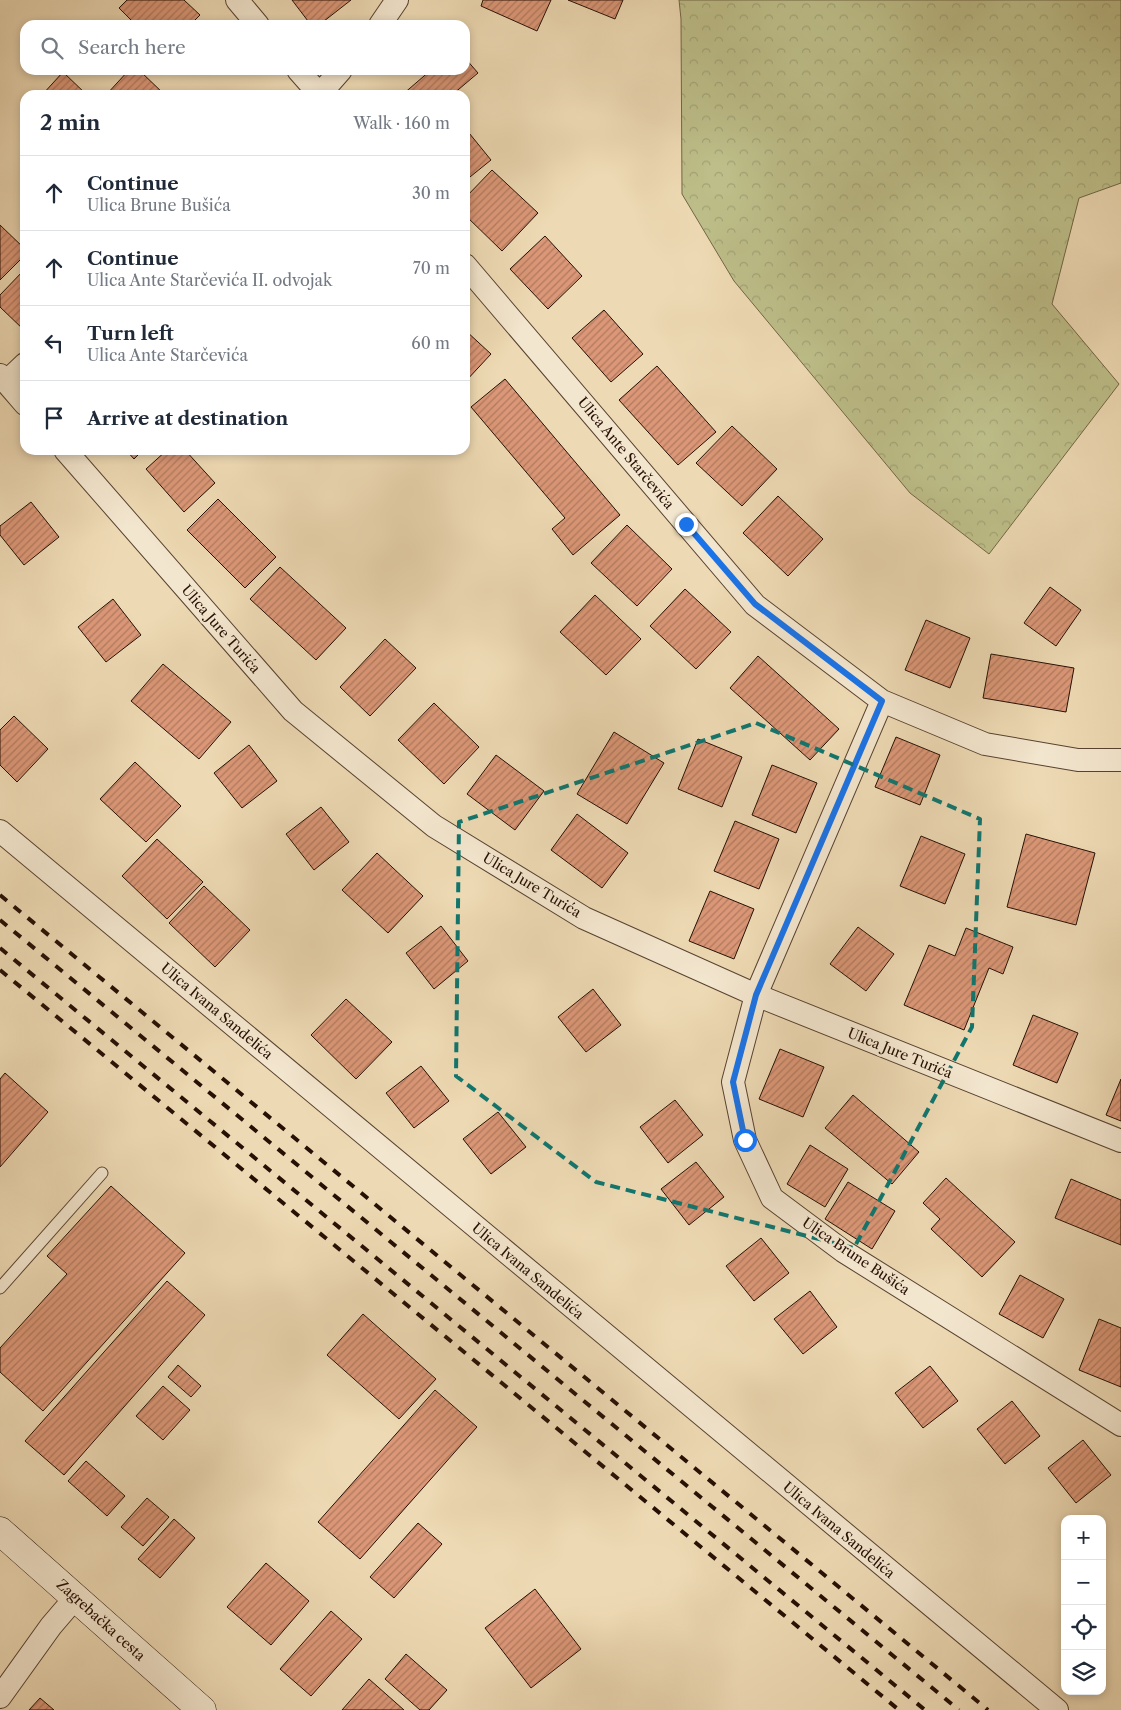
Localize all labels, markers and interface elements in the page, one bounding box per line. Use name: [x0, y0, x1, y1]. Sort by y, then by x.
search box: [20, 20, 470, 75]
icon: search: [38, 34, 66, 62]
text: Search here: [78, 36, 186, 59]
text: 2 min: [40, 110, 100, 135]
text: Walk · 160 m: [353, 113, 450, 133]
text: Continue: [87, 172, 179, 195]
icon: ahead: [40, 179, 68, 207]
text: 30 m: [412, 183, 450, 203]
text: Ulica Brune Bušića: [87, 195, 231, 215]
text: Continue: [87, 247, 179, 270]
icon: ahead: [40, 254, 68, 282]
text: 70 m: [413, 258, 450, 278]
text: Ulica Ante Starčevića II. odvojak: [87, 270, 332, 290]
text: Turn left: [87, 322, 174, 345]
icon: left: [40, 329, 68, 357]
text: 60 m: [411, 333, 450, 353]
text: Ulica Ante Starčevića: [87, 345, 248, 365]
street label: Ulica Ante Starčevića: [574, 393, 679, 513]
icon: arrive: [40, 404, 68, 432]
text: Arrive at destination: [87, 407, 288, 430]
route end: [675, 513, 698, 536]
street label: Ulica Jure Turića: [178, 581, 265, 677]
street label: Ulica Jure Turića: [480, 849, 585, 922]
street label: Ulica Ivana Sandelića: [157, 959, 277, 1064]
street label: Ulica Jure Turića: [845, 1024, 956, 1082]
route start: [734, 1129, 757, 1152]
street label: Ulica Brune Bušića: [799, 1213, 914, 1299]
street label: Ulica Ivana Sandelića: [468, 1219, 588, 1324]
street label: Ulica Ivana Sandelića: [779, 1478, 899, 1583]
map controls: [1061, 1515, 1106, 1695]
button: +: [1061, 1515, 1106, 1560]
button: −: [1061, 1560, 1106, 1605]
street label: Zagrebačka cesta: [53, 1575, 150, 1665]
button: locate: [1061, 1605, 1106, 1650]
button: layers: [1061, 1650, 1106, 1695]

